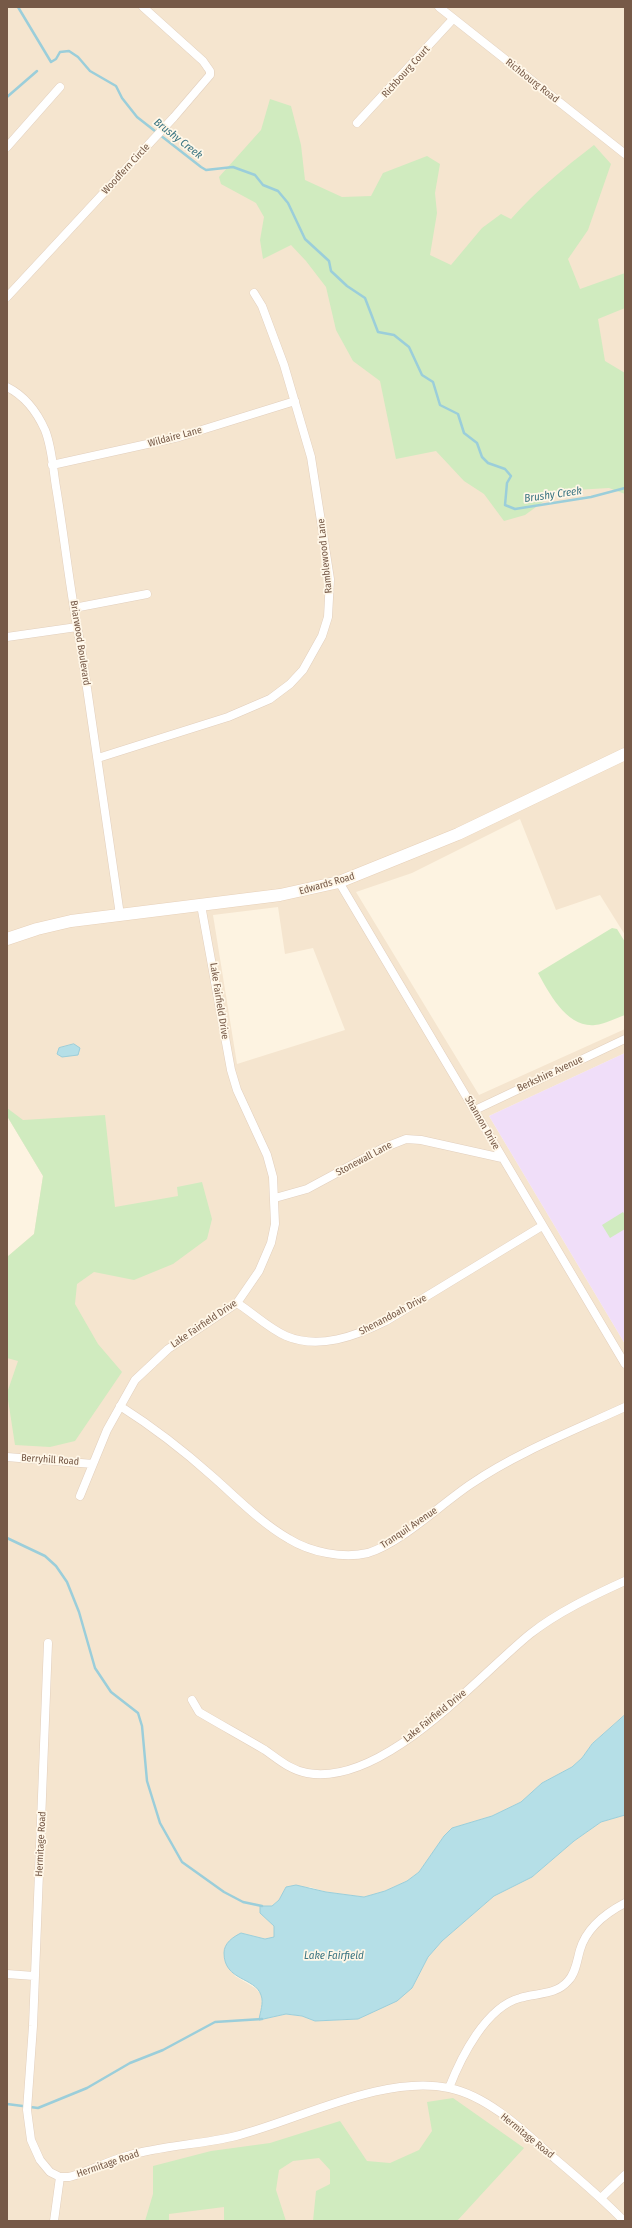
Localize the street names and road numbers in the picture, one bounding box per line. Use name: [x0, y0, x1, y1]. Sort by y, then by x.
street label: Richbourg Court: [380, 44, 432, 100]
street label: Richbourg Road: [503, 56, 561, 106]
street label: Woodfern Circle: [99, 141, 153, 197]
street label: Wildaire Lane: [147, 424, 203, 450]
street label: Ramblewood Lane: [315, 518, 335, 594]
street label: Briarwood Boulevard: [67, 600, 93, 686]
street label: Edwards Road: [298, 870, 356, 898]
street label: Lake Fairfield Drive: [207, 962, 231, 1040]
street label: Berkshire Avenue: [515, 1054, 585, 1094]
street label: Shannon Drive: [462, 1094, 502, 1152]
street label: Stonewall Lane: [334, 1139, 394, 1179]
street label: Shenandoah Drive: [357, 1292, 429, 1338]
street label: Lake Fairfield Drive: [169, 1297, 239, 1351]
street label: Berryhill Road: [21, 1452, 79, 1468]
street label: Tranquil Avenue: [378, 1505, 440, 1551]
street label: Lake Fairfield Drive: [401, 1687, 469, 1745]
street label: Hermitage Road: [33, 1811, 49, 1877]
street label: Hermitage Road: [498, 2111, 556, 2161]
street label: Hermitage Road: [75, 2148, 141, 2180]

